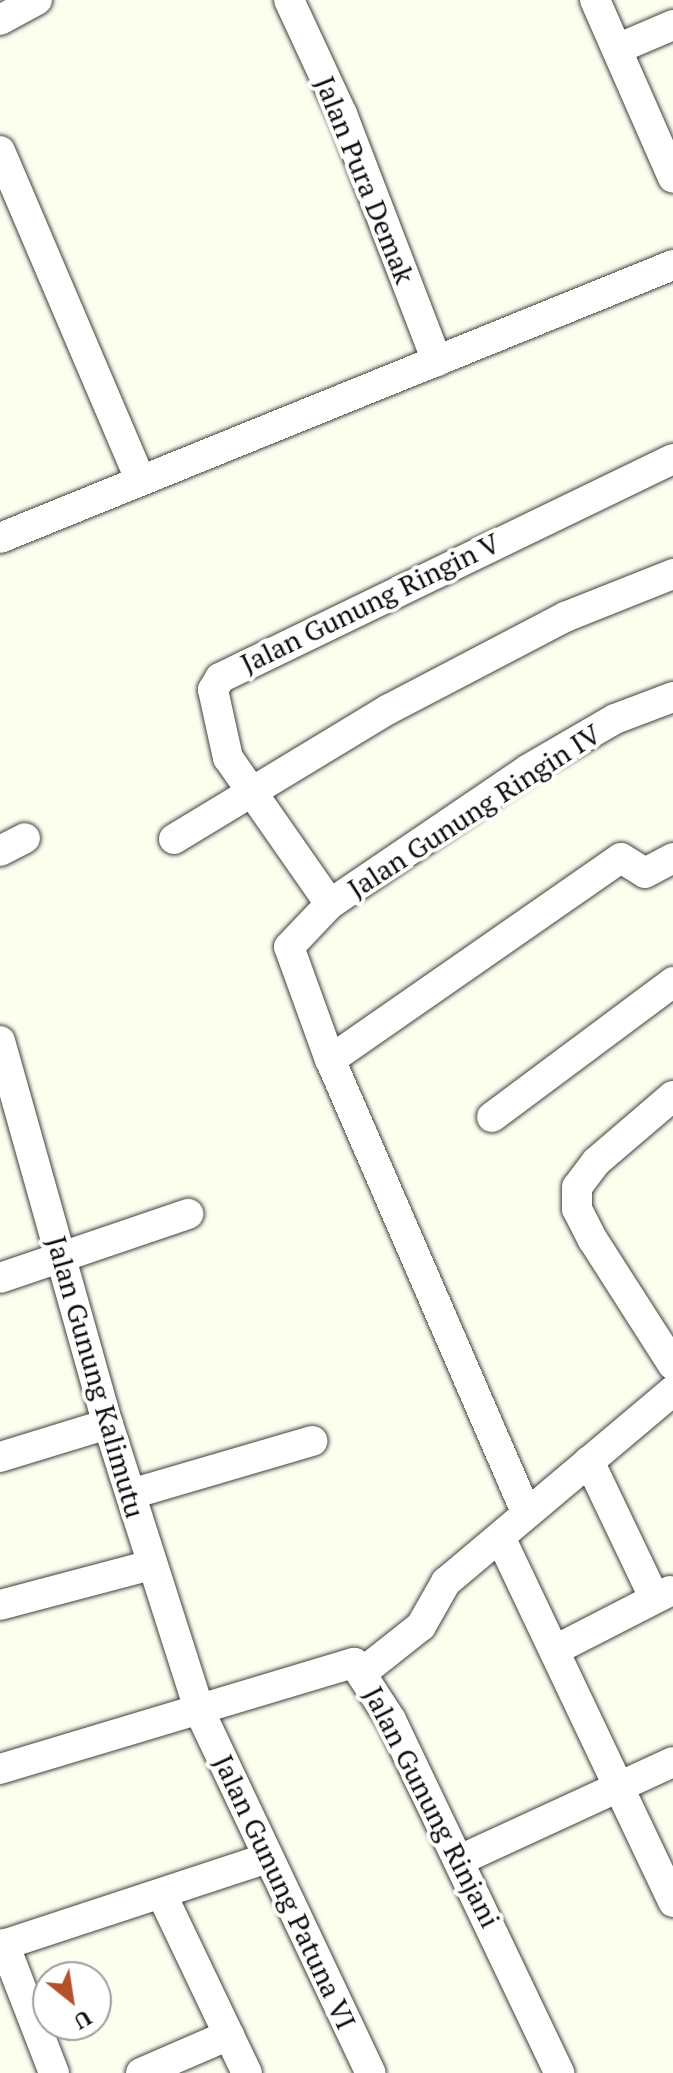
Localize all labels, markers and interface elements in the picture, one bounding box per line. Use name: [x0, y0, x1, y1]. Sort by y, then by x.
street label: Jalan Pura Demak: [308, 71, 422, 289]
street label: Jalan Gunung Ringin V: [235, 526, 505, 680]
street label: Jalan Gunung Ringin IV: [341, 717, 607, 905]
street label: Jalan Gunung Kalimutu: [40, 1232, 152, 1522]
street label: Jalan Gunung Rinjani: [357, 1681, 507, 1933]
street label: Jalan Gunung Patuna VI: [206, 1749, 364, 2035]
north arrow: [32, 1961, 112, 2041]
text: U: [69, 2004, 97, 2037]

